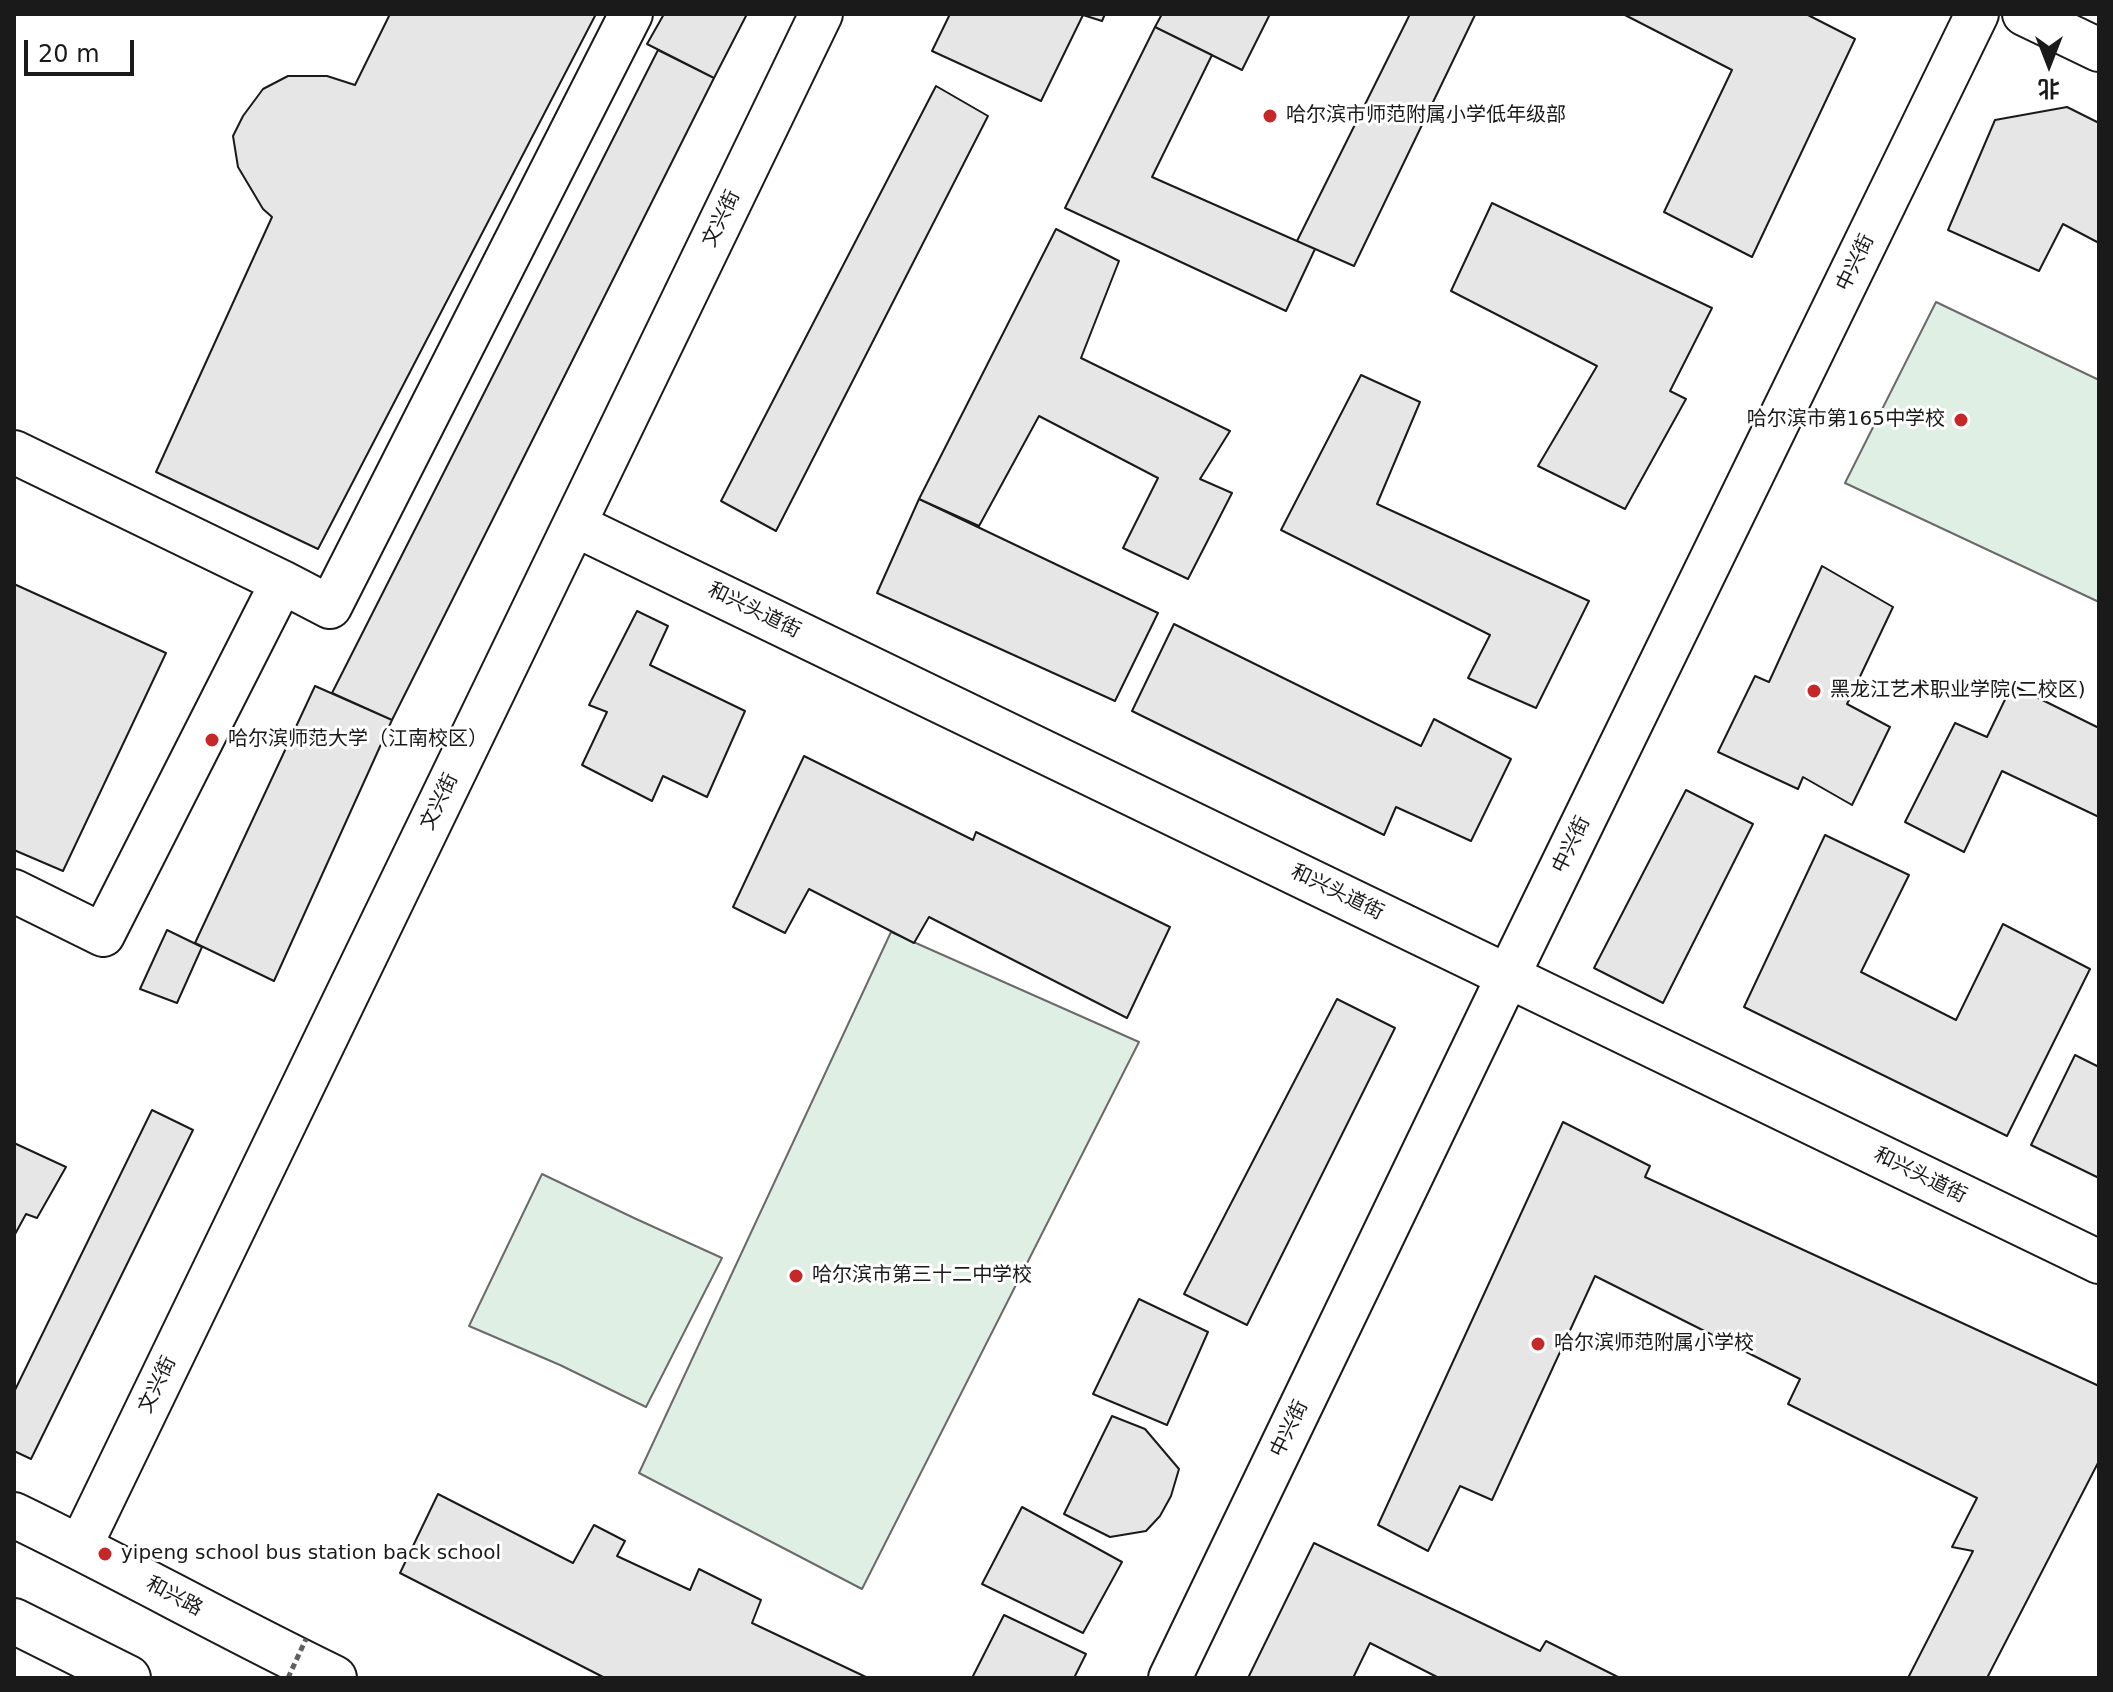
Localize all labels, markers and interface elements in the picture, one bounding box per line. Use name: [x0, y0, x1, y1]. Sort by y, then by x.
scale bar: [28, 24, 138, 74]
north arrow: [2009, 24, 2089, 104]
text: 20 m: [38, 40, 100, 68]
text: 北: [2038, 76, 2060, 101]
place label: 哈尔滨市师范附属小学低年级部: [1286, 104, 1566, 128]
marker: 哈尔滨市师范附属小学低年级部: [1261, 107, 1279, 125]
street label: 文兴街: [698, 187, 746, 251]
street label: 中兴街: [1832, 231, 1880, 295]
place label: 哈尔滨市第165中学校: [1747, 408, 1945, 432]
marker: 哈尔滨市第165中学校: [1952, 411, 1970, 429]
street label: 和兴头道街: [704, 578, 804, 644]
place label: 黑龙江艺术职业学院(二校区): [1830, 679, 2086, 703]
marker: 黑龙江艺术职业学院(二校区): [1805, 682, 1823, 700]
place label: 哈尔滨师范大学（江南校区）: [228, 728, 488, 752]
marker: 哈尔滨师范大学（江南校区）: [203, 731, 221, 749]
street label: 文兴街: [416, 770, 464, 834]
street label: 中兴街: [1548, 813, 1596, 877]
street label: 和兴头道街: [1287, 860, 1387, 926]
street label: 和兴头道街: [1870, 1143, 1970, 1209]
place label: 哈尔滨市第三十二中学校: [812, 1264, 1032, 1288]
marker: 哈尔滨市第三十二中学校: [787, 1267, 805, 1285]
place label: 哈尔滨师范附属小学校: [1554, 1332, 1754, 1356]
marker: 哈尔滨师范附属小学校: [1529, 1335, 1547, 1353]
street label: 文兴街: [134, 1353, 182, 1417]
street label: 中兴街: [1266, 1397, 1314, 1461]
place label: yipeng school bus station back school: [121, 1542, 501, 1566]
marker: yipeng school bus station back school: [96, 1545, 114, 1563]
street label: 和兴路: [142, 1572, 206, 1622]

